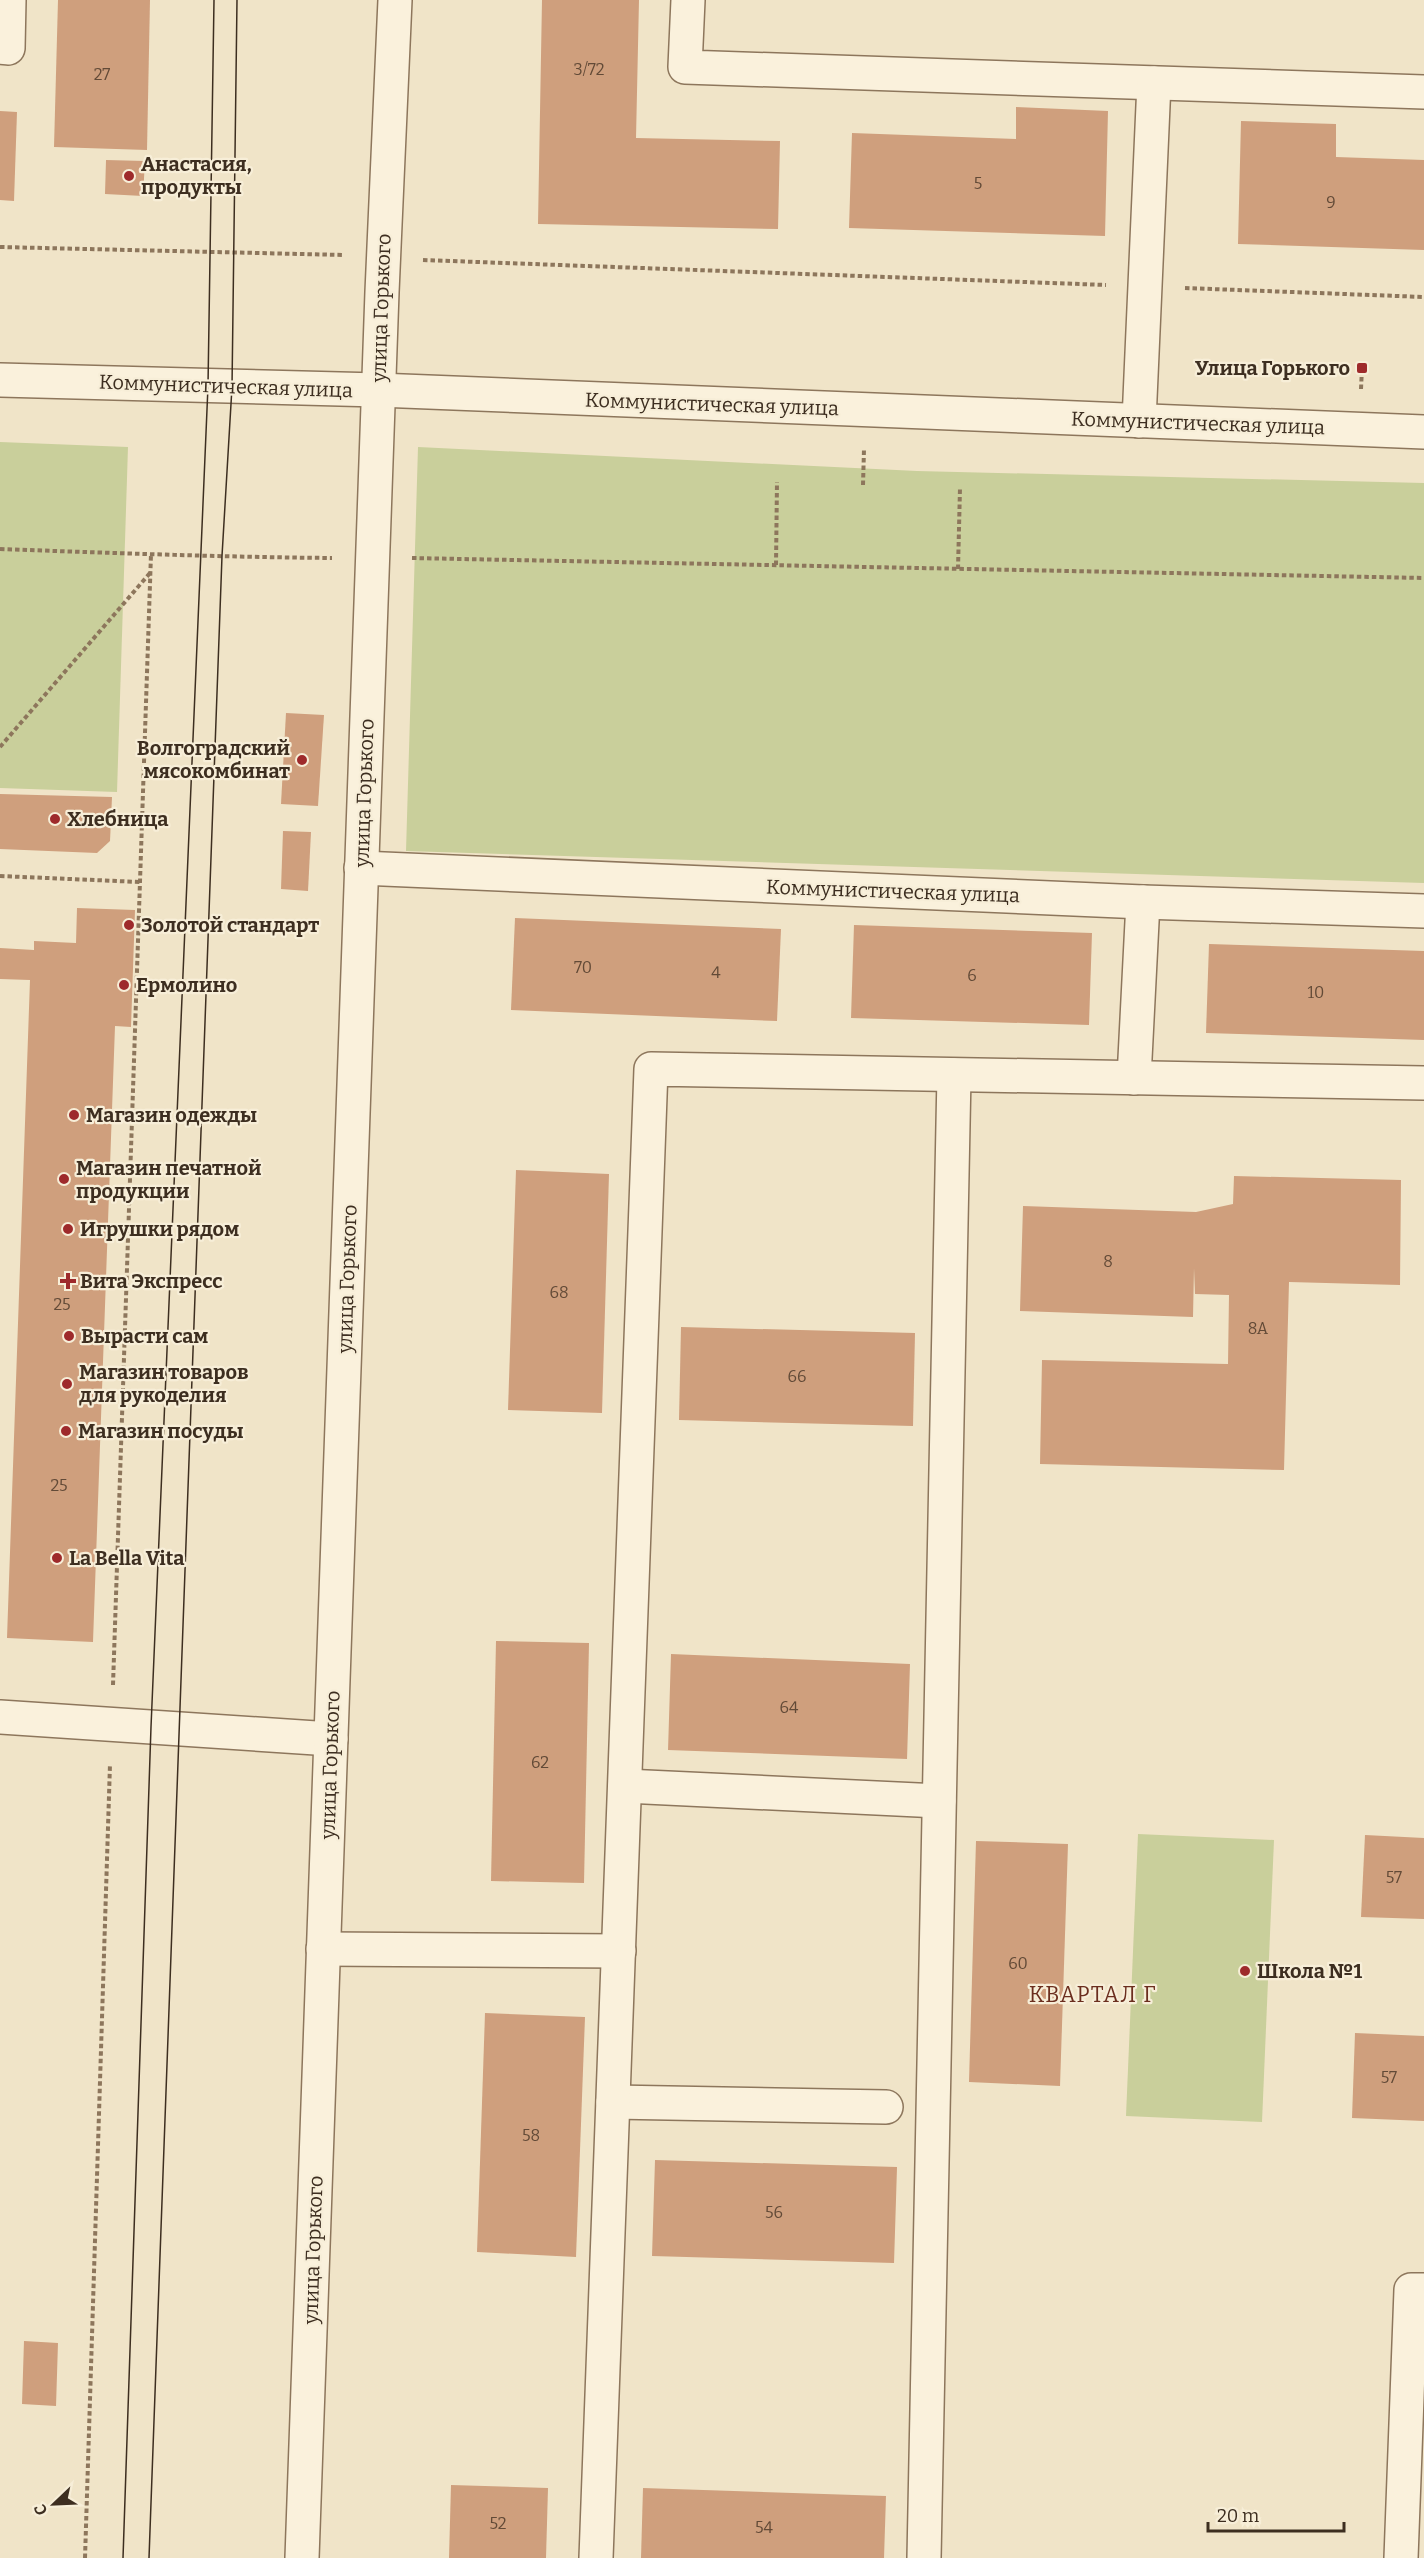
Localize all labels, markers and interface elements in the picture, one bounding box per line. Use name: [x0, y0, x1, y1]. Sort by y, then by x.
house number: 3/72: [574, 60, 604, 79]
house number: 27: [94, 65, 110, 84]
place label: Анастасия, продукты: [141, 152, 252, 199]
marker: Анастасия, продукты: [122, 169, 136, 183]
house number: 5: [974, 174, 982, 193]
house number: 9: [1326, 193, 1336, 212]
street label: улица Горького: [366, 233, 396, 384]
place label: Улица Горького: [1195, 356, 1350, 380]
marker: Улица Горького: [1355, 361, 1369, 375]
street label: Коммунистическая улица: [99, 370, 353, 402]
street label: Коммунистическая улица: [585, 388, 839, 420]
street label: Коммунистическая улица: [1071, 407, 1325, 439]
street label: улица Горького: [349, 718, 379, 869]
place label: Волгоградский мясокомбинат: [137, 736, 290, 783]
marker: Волгоградский мясокомбинат: [295, 753, 309, 767]
place label: Хлебница: [67, 807, 168, 831]
marker: Хлебница: [48, 812, 62, 826]
street label: Коммунистическая улица: [766, 875, 1020, 907]
place label: Золотой стандарт: [141, 913, 319, 937]
marker: Золотой стандарт: [122, 918, 136, 932]
house number: 70: [574, 958, 592, 977]
house number: 4: [711, 963, 721, 982]
house number: 6: [967, 966, 977, 985]
place label: Ермолино: [136, 973, 237, 997]
marker: Ермолино: [117, 978, 131, 992]
house number: 10: [1308, 983, 1324, 1002]
place label: Магазин одежды: [86, 1103, 257, 1127]
marker: Магазин одежды: [67, 1108, 81, 1122]
place label: Магазин печатной продукции: [76, 1156, 261, 1203]
marker: Магазин печатной продукции: [57, 1172, 71, 1186]
street label: улица Горького: [332, 1204, 362, 1355]
place label: Игрушки рядом: [80, 1217, 239, 1241]
marker: Игрушки рядом: [61, 1222, 75, 1236]
house number: 8: [1103, 1252, 1113, 1271]
place label: Вита Экспресс: [80, 1269, 223, 1293]
marker: Вита Экспресс: [61, 1274, 75, 1288]
house number: 68: [549, 1283, 569, 1302]
house number: 25: [53, 1295, 71, 1314]
house number: 8А: [1248, 1319, 1269, 1338]
place label: Вырасти сам: [81, 1324, 208, 1348]
marker: Вырасти сам: [62, 1329, 76, 1343]
place label: Магазин товаров для рукоделия: [79, 1360, 249, 1407]
house number: 66: [788, 1367, 806, 1386]
marker: Магазин товаров для рукоделия: [60, 1377, 74, 1391]
place label: Магазин посуды: [78, 1419, 243, 1443]
marker: Магазин посуды: [59, 1424, 73, 1438]
house number: 25: [50, 1476, 68, 1495]
place label: La Bella Vita: [69, 1546, 185, 1570]
marker: La Bella Vita: [50, 1551, 64, 1565]
street label: улица Горького: [315, 1690, 345, 1841]
house number: 64: [780, 1698, 799, 1717]
house number: 62: [531, 1753, 549, 1772]
house number: 57: [1386, 1868, 1402, 1887]
house number: 60: [1008, 1954, 1028, 1973]
place label: Школа №1: [1257, 1959, 1362, 1983]
marker: Школа №1: [1238, 1964, 1252, 1978]
district label: КВАРТАЛ Г: [1029, 1981, 1157, 2008]
house number: 57: [1381, 2068, 1397, 2087]
house number: 58: [522, 2126, 540, 2145]
street label: улица Горького: [298, 2175, 328, 2326]
house number: 56: [765, 2203, 783, 2222]
north arrow: [24, 2474, 84, 2534]
scale bar: [1208, 2495, 1344, 2533]
text: С: [30, 2501, 51, 2518]
text: 20 m: [1217, 2505, 1259, 2527]
house number: 52: [490, 2514, 506, 2533]
house number: 54: [755, 2518, 774, 2537]

